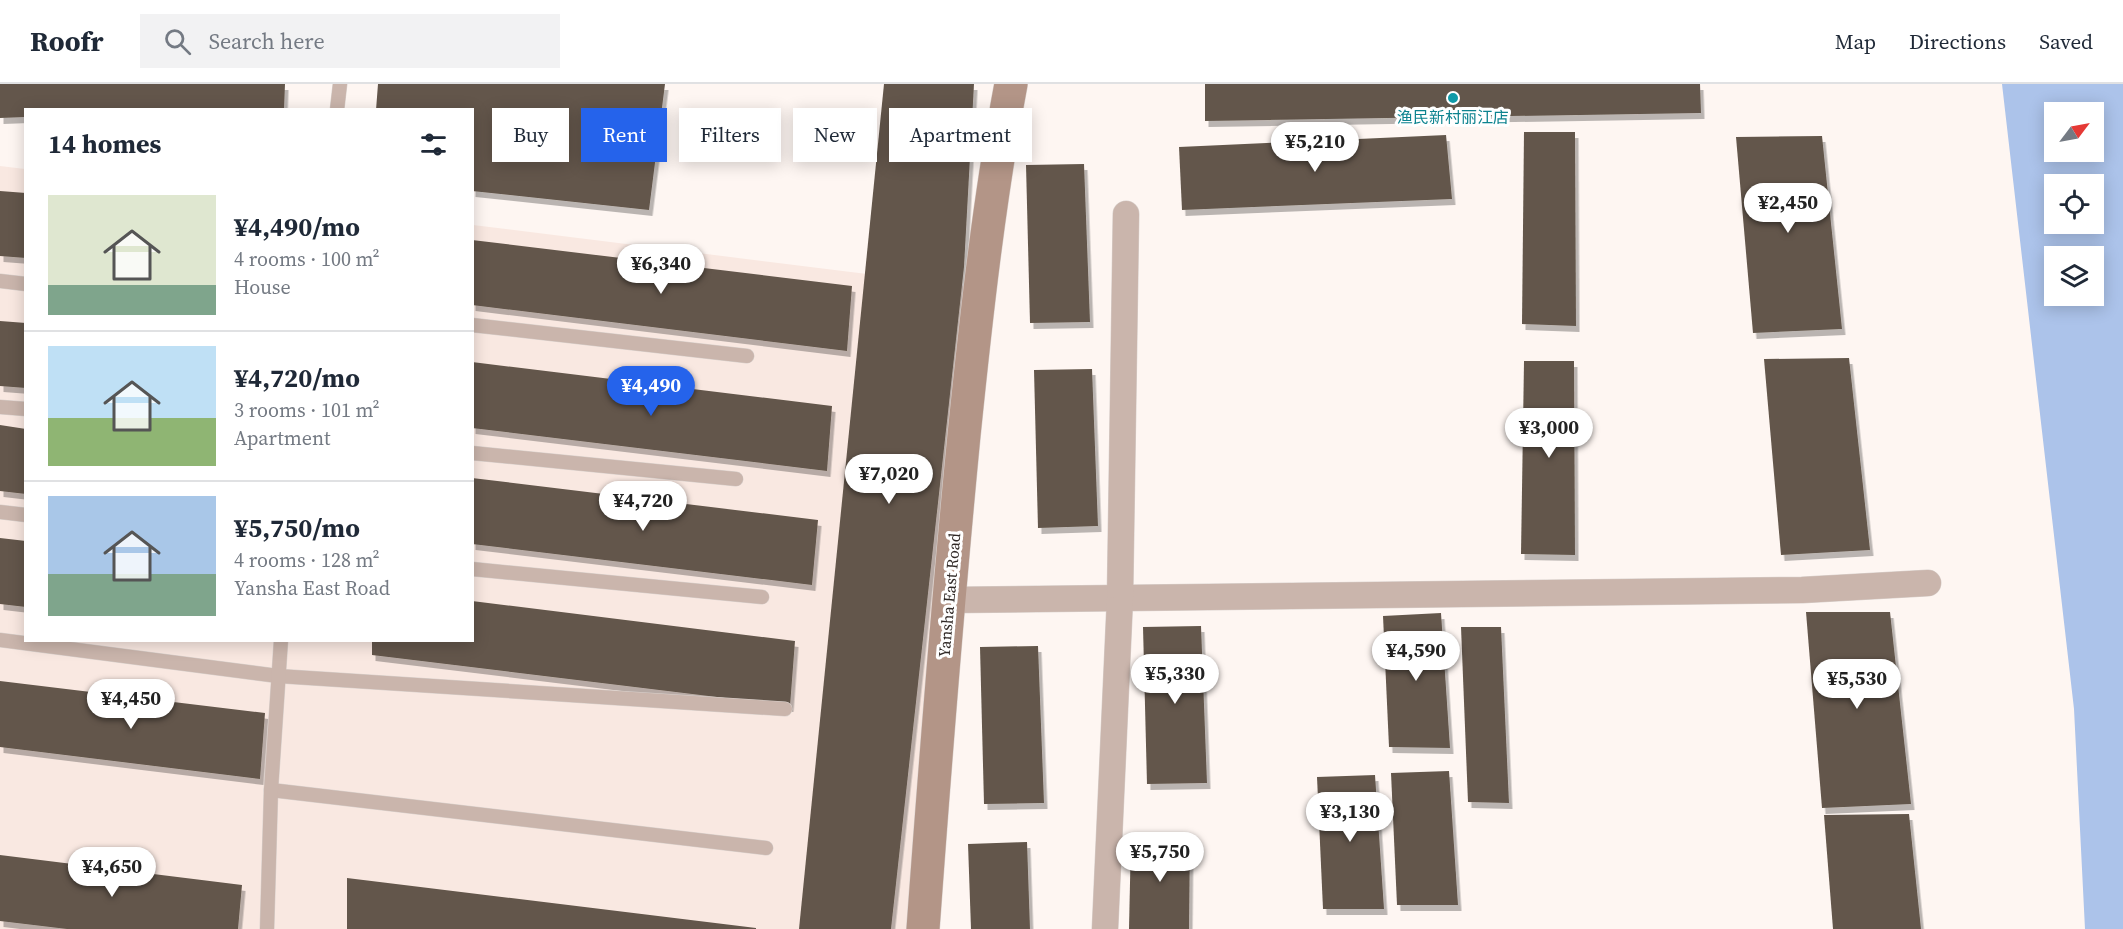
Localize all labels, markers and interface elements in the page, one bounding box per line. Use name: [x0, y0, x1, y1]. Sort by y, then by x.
search box: [140, 14, 560, 68]
text: Roofr: [30, 22, 104, 60]
icon: search: [161, 25, 194, 58]
text: Search here: [209, 26, 325, 56]
text: Map: [1835, 27, 1876, 56]
text: Directions: [1909, 27, 2006, 56]
text: Saved: [2039, 27, 2093, 56]
marker: 渔民新村丽江店: [1446, 91, 1460, 105]
north arrow: [2044, 102, 2104, 162]
map controls: [2044, 102, 2104, 306]
place label: 渔民新村丽江店: [1397, 106, 1509, 128]
chip: Buy: [492, 108, 569, 162]
chip: Rent: [581, 108, 667, 162]
chip: Filters: [679, 108, 781, 162]
chip: New: [793, 108, 877, 162]
chip: Apartment: [889, 108, 1032, 162]
pin: ¥5,210: [1266, 122, 1364, 173]
text: 14 homes: [48, 126, 161, 162]
text: ¥5,210: [1285, 127, 1345, 155]
icon: filters: [417, 128, 450, 161]
button: locate: [2044, 174, 2104, 234]
pin: ¥2,450: [1739, 183, 1837, 234]
text: ¥2,450: [1758, 188, 1818, 216]
text: ¥4,490/mo: [234, 209, 360, 245]
icon: home: [96, 219, 168, 291]
pin: ¥6,340: [612, 244, 710, 295]
text: 4 rooms · 100 m²: [234, 245, 380, 273]
button: layers: [2044, 246, 2104, 306]
text: ¥6,340: [631, 249, 691, 277]
text: House: [234, 273, 291, 301]
text: ¥4,720/mo: [234, 360, 360, 396]
pin: ¥4,490: [602, 366, 700, 417]
icon: home: [96, 370, 168, 442]
text: ¥4,490: [621, 371, 681, 399]
text: 3 rooms · 101 m²: [234, 396, 380, 424]
pin: ¥3,000: [1500, 408, 1598, 459]
text: ¥3,000: [1519, 413, 1579, 441]
text: Apartment: [234, 424, 331, 452]
pin: ¥7,020: [840, 454, 938, 505]
text: ¥7,020: [859, 459, 919, 487]
pin: ¥4,720: [594, 481, 692, 532]
text: ¥4,720: [613, 486, 673, 514]
text: ¥5,750/mo: [234, 510, 360, 546]
icon: home: [96, 520, 168, 592]
street label: Yansha East Road: [933, 532, 965, 658]
text: 4 rooms · 128 m²: [234, 546, 380, 574]
text: Yansha East Road: [234, 574, 390, 602]
pin: ¥4,590: [1367, 631, 1465, 682]
text: ¥4,590: [1386, 636, 1446, 664]
pin: ¥5,330: [1126, 654, 1224, 705]
text: ¥5,330: [1145, 659, 1205, 687]
pin: ¥5,530: [1808, 659, 1906, 710]
text: ¥5,530: [1827, 664, 1887, 692]
pin: ¥4,450: [82, 679, 180, 730]
text: ¥4,450: [101, 684, 161, 712]
pin: ¥3,130: [1301, 792, 1399, 843]
text: ¥3,130: [1320, 797, 1380, 825]
pin: ¥5,750: [1111, 832, 1209, 883]
text: ¥5,750: [1130, 837, 1190, 865]
pin: ¥4,650: [63, 847, 161, 898]
text: ¥4,650: [82, 852, 142, 880]

